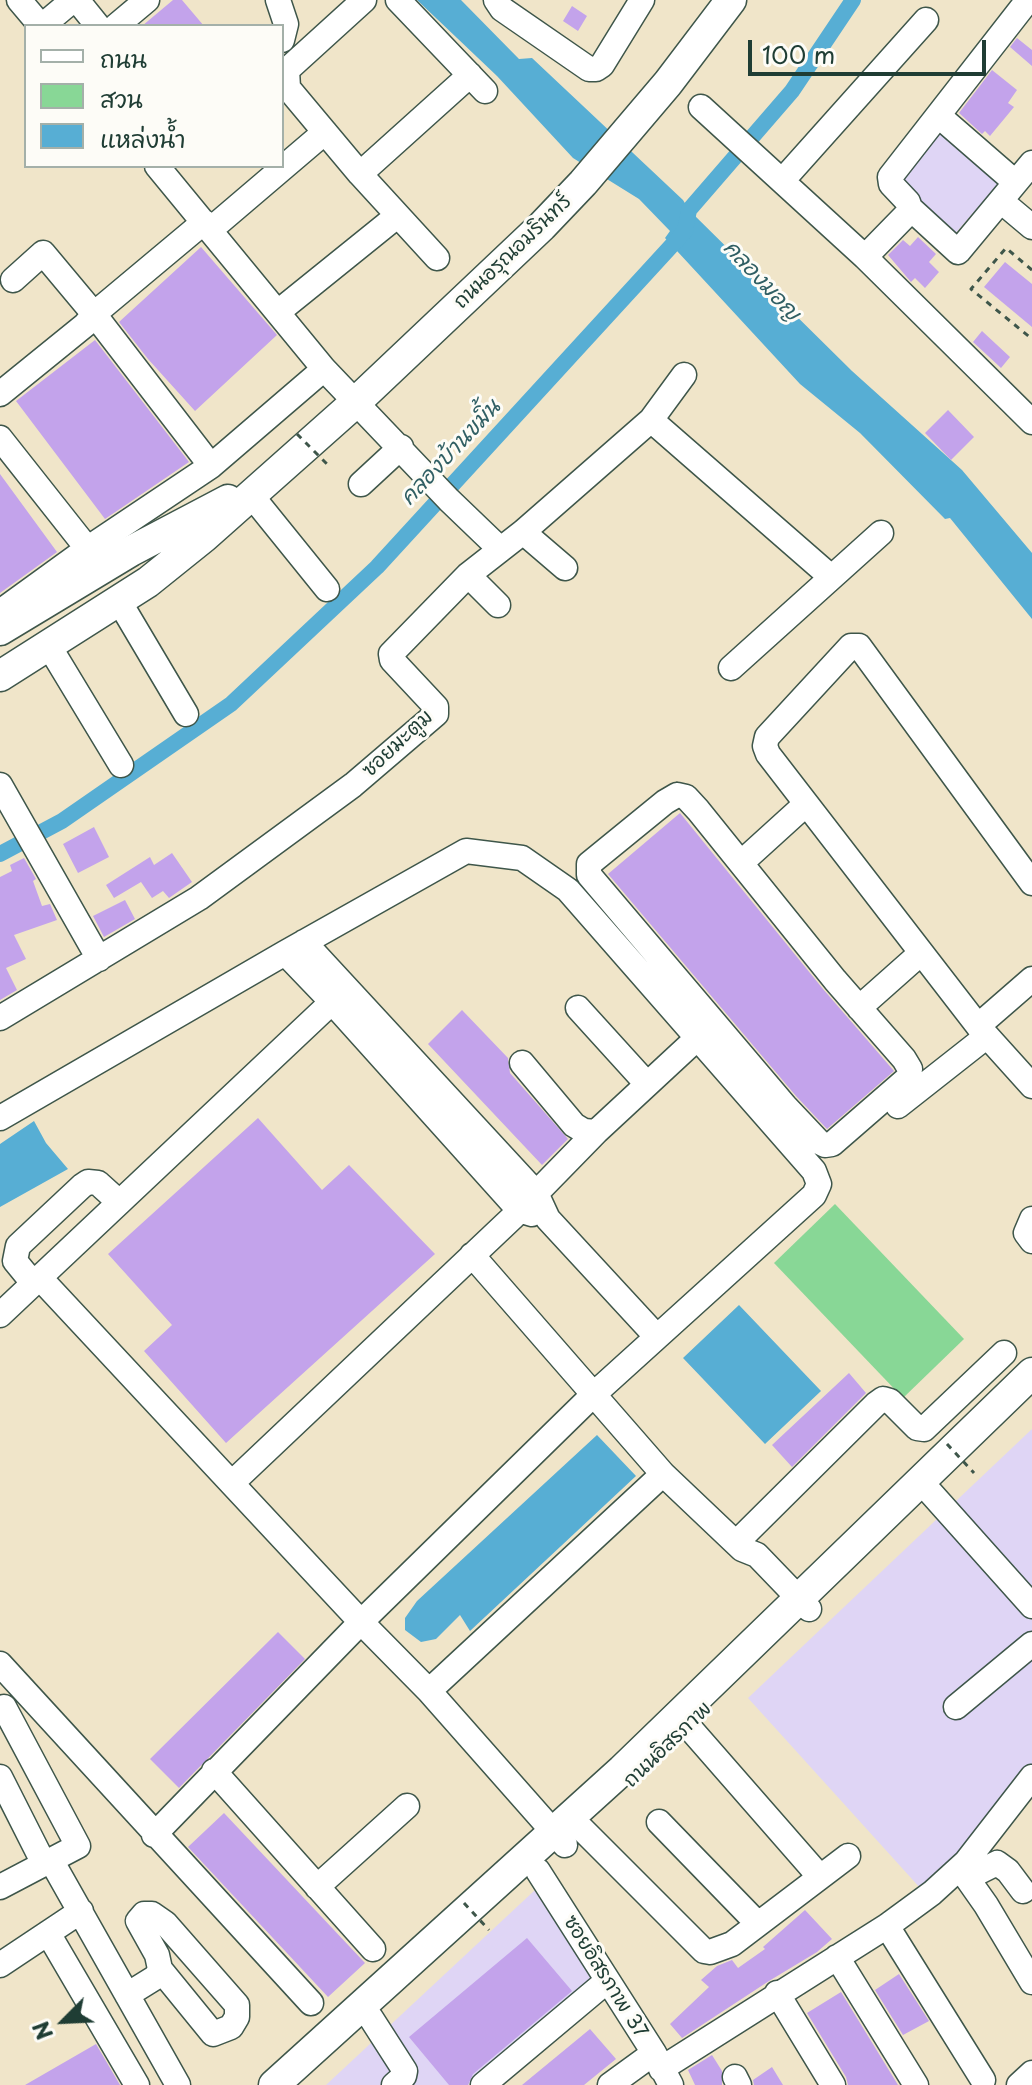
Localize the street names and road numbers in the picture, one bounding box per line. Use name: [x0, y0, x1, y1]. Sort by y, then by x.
street label: ถนนอรุณอมรินทร์: [449, 190, 577, 314]
street label: ซอยมะตูม: [358, 705, 438, 783]
street label: ถนนอิสรภาพ: [619, 1697, 717, 1793]
street label: ซอยอิสรภาพ 37: [558, 1911, 652, 2043]

